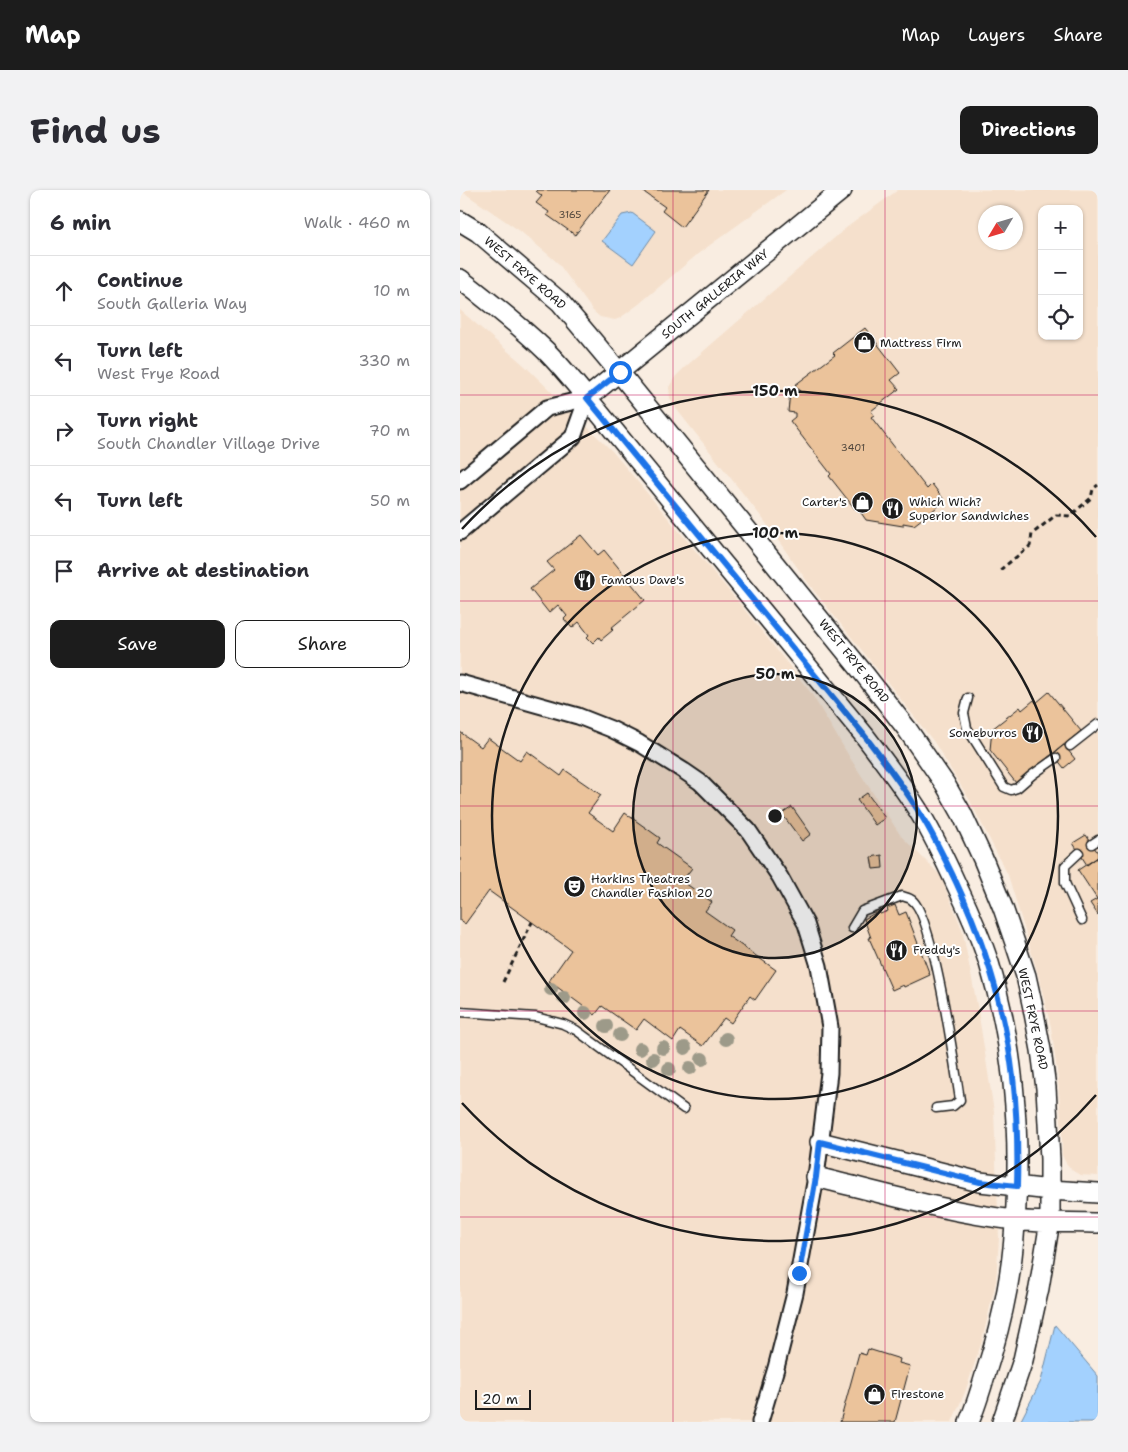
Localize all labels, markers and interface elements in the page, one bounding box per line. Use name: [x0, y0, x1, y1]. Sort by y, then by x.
text: Map: [25, 19, 81, 51]
text: Map: [902, 23, 940, 47]
text: Layers: [968, 23, 1025, 47]
text: Share: [1053, 23, 1103, 47]
button: Directions: [960, 106, 1098, 154]
text: Find us: [30, 107, 161, 154]
north arrow: [978, 205, 1023, 250]
map controls: [1038, 205, 1083, 340]
button: +: [1038, 205, 1083, 250]
house number: 3165: [558, 208, 582, 221]
text: 6 min: [50, 209, 111, 237]
text: Walk · 460 m: [304, 212, 410, 233]
street label: WEST FRYE ROAD: [481, 233, 569, 313]
street label: SOUTH GALLERIA WAY: [658, 245, 773, 342]
button: −: [1038, 250, 1083, 295]
text: Continue: [97, 268, 183, 293]
icon: ahead: [50, 277, 78, 305]
text: 10 m: [373, 280, 410, 301]
text: South Galleria Way: [97, 293, 247, 314]
button: locate: [1038, 295, 1083, 340]
shop icon: Mattress Firm: [852, 331, 876, 355]
place label: Mattress Firm: [880, 335, 962, 351]
text: Turn left: [97, 338, 183, 363]
icon: left: [50, 347, 78, 375]
text: 330 m: [358, 350, 410, 371]
route start: [609, 361, 632, 384]
text: West Frye Road: [97, 363, 220, 384]
text: 150 m: [752, 381, 798, 401]
text: Turn right: [97, 408, 198, 433]
icon: right: [50, 417, 78, 445]
text: 70 m: [369, 420, 410, 441]
text: South Chandler Village Drive: [97, 433, 320, 454]
house number: 3401: [841, 441, 865, 454]
icon: left: [50, 487, 78, 515]
text: Turn left: [97, 488, 183, 513]
text: 50 m: [370, 490, 410, 511]
shop icon: Carter's: [851, 490, 875, 514]
place label: Carter's: [802, 494, 847, 510]
place label: Which Wich? Superior Sandwiches: [909, 494, 1029, 524]
restaurant icon: Which Wich? Superior Sandwiches: [881, 497, 905, 521]
text: 100 m: [752, 523, 798, 543]
icon: arrive: [50, 557, 78, 585]
text: Arrive at destination: [97, 558, 309, 583]
restaurant icon: Famous Dave's: [573, 568, 597, 592]
place label: Famous Dave's: [601, 572, 684, 588]
street label: WEST FRYE ROAD: [815, 616, 893, 706]
button: Save: [50, 620, 225, 668]
button: Share: [235, 620, 410, 668]
text: 50 m: [756, 664, 795, 684]
restaurant icon: Someburros: [1021, 721, 1045, 745]
place label: Someburros: [949, 725, 1017, 741]
centre of rings: [766, 807, 784, 825]
place label: Harkins Theatres Chandler Fashion 20: [591, 871, 713, 901]
theatre icon: Harkins Theatres Chandler Fashion 20: [563, 874, 587, 898]
restaurant icon: Freddy's: [885, 938, 909, 962]
place label: Freddy's: [913, 942, 961, 958]
street label: WEST FRYE ROAD: [1014, 967, 1052, 1071]
route end: [788, 1262, 811, 1285]
shop icon: Firestone: [863, 1382, 887, 1406]
place label: Firestone: [891, 1386, 945, 1402]
scale bar: [475, 1387, 531, 1410]
text: 20 m: [482, 1390, 518, 1408]

